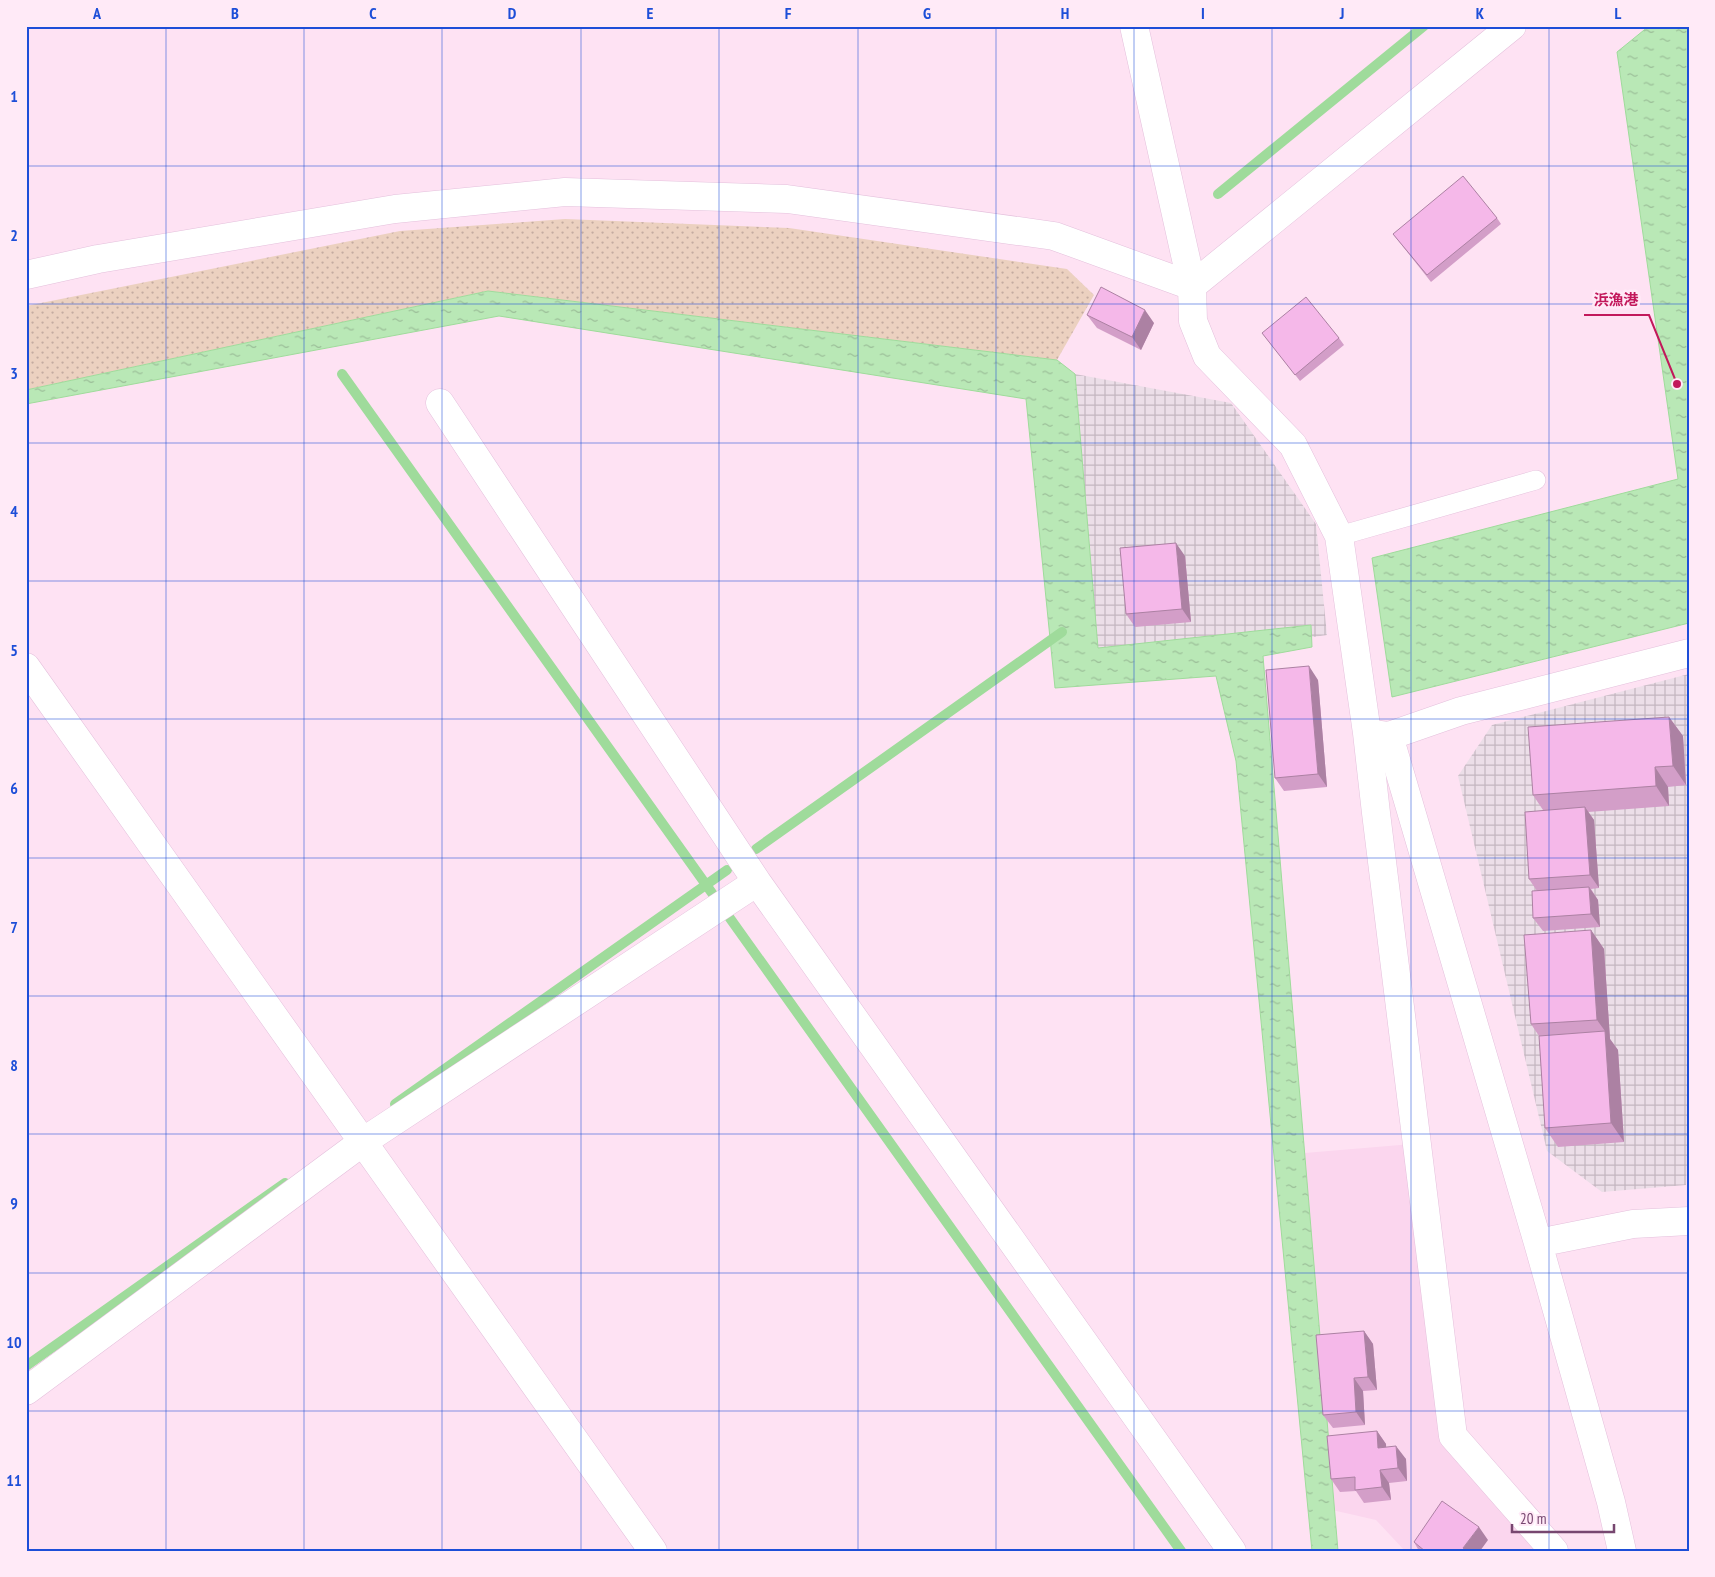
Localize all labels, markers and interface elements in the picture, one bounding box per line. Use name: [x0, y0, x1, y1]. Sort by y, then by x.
text: A: [92, 3, 102, 23]
text: B: [231, 3, 239, 23]
text: C: [369, 3, 377, 23]
text: D: [508, 3, 517, 23]
text: E: [647, 3, 654, 23]
text: F: [785, 3, 792, 23]
text: G: [923, 3, 931, 23]
text: H: [1061, 3, 1069, 23]
text: I: [1201, 3, 1205, 23]
text: J: [1339, 3, 1344, 23]
text: K: [1476, 3, 1485, 23]
text: L: [1615, 3, 1622, 23]
text: 1: [10, 86, 18, 106]
text: 2: [10, 225, 18, 245]
callout: 浜漁港: [1584, 285, 1649, 315]
text: 浜漁港: [1593, 290, 1639, 309]
text: 3: [10, 363, 18, 383]
text: 4: [10, 501, 18, 521]
text: 5: [10, 640, 18, 660]
text: 6: [10, 778, 18, 798]
text: 7: [10, 917, 18, 937]
text: 8: [10, 1055, 18, 1075]
text: 9: [10, 1193, 18, 1213]
text: 10: [6, 1332, 22, 1352]
text: 11: [6, 1470, 22, 1490]
scale bar: [1512, 1502, 1615, 1534]
text: 20 m: [1520, 1509, 1546, 1528]

